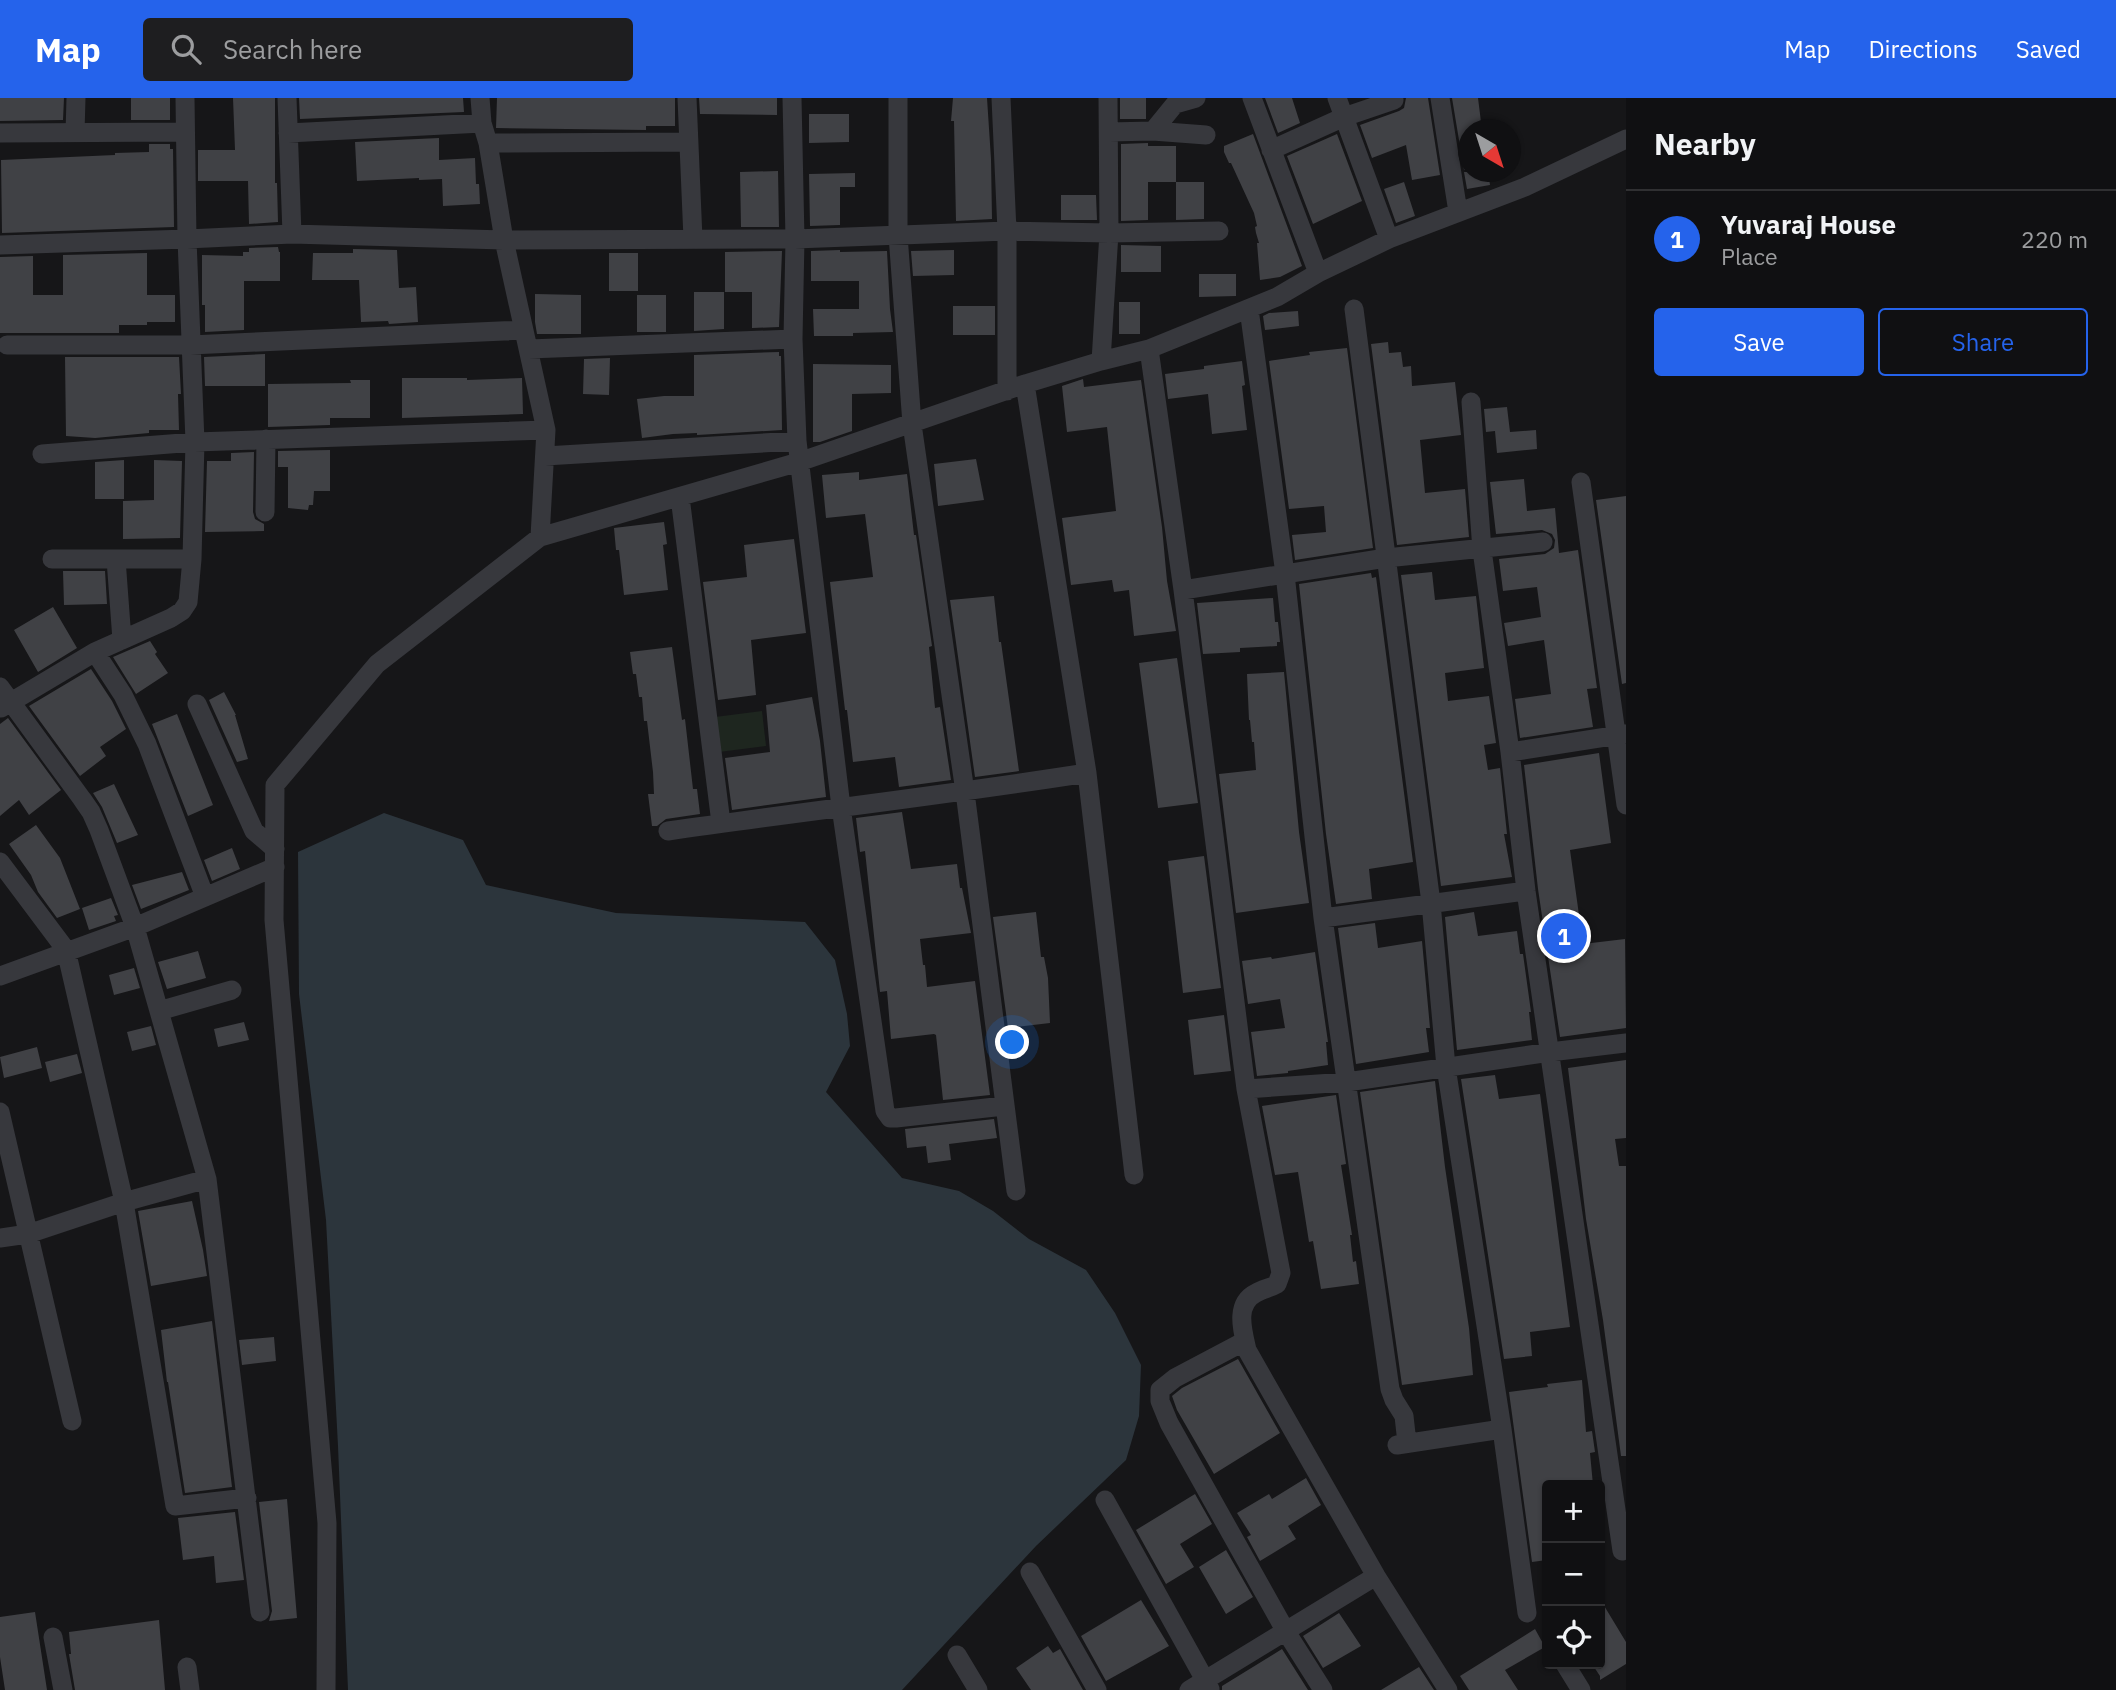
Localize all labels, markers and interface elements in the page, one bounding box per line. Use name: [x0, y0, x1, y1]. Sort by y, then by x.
search box: [143, 18, 633, 81]
text: Map: [35, 28, 101, 71]
icon: search: [167, 30, 205, 68]
text: Search here: [223, 32, 362, 66]
text: Map: [1784, 33, 1830, 65]
text: Directions: [1868, 33, 1978, 65]
text: Saved: [2016, 33, 2081, 65]
north arrow: [1458, 119, 1521, 182]
text: Nearby: [1654, 124, 1756, 163]
text: Yuvaraj House: [1721, 207, 1896, 241]
text: 1: [1670, 224, 1684, 254]
text: 220 m: [2021, 224, 2088, 254]
text: Place: [1721, 241, 1778, 271]
button: Save: [1654, 308, 1864, 376]
button: Share: [1878, 308, 2088, 376]
pin: 1: [1541, 910, 1587, 962]
your location: [995, 1025, 1029, 1059]
map controls: [1542, 1480, 1605, 1669]
button: +: [1542, 1480, 1605, 1543]
button: −: [1542, 1543, 1605, 1606]
button: locate: [1542, 1606, 1605, 1669]

